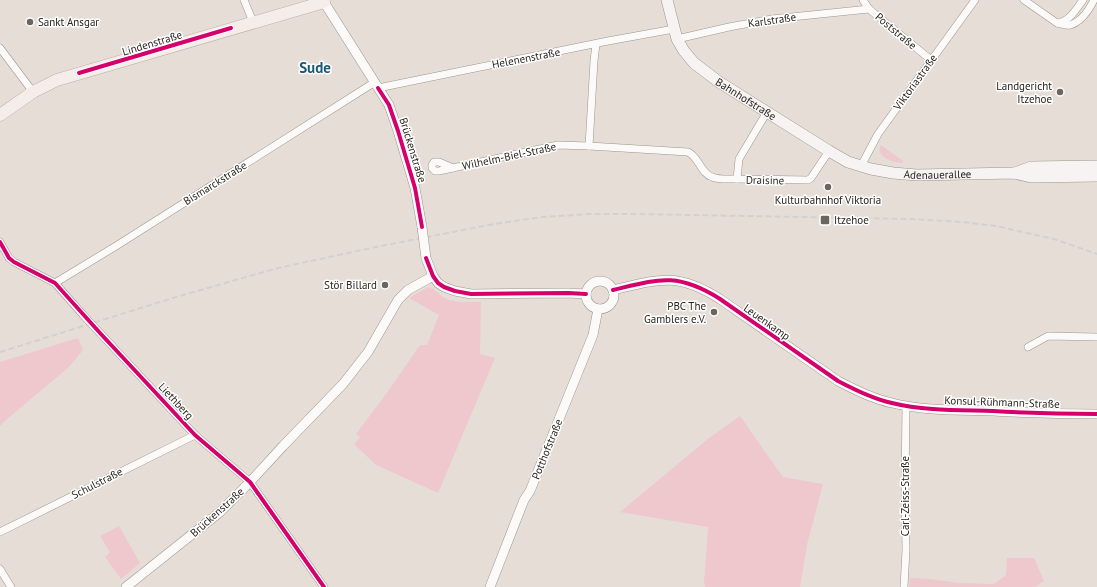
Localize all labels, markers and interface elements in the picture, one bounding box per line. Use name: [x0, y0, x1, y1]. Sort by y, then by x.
street label: Karlstraße: [747, 10, 797, 30]
street label: Poststraße: [872, 10, 920, 53]
place label: Sankt Ansgar: [38, 15, 99, 29]
marker: Sankt Ansgar: [25, 17, 35, 27]
street label: Lindenstraße: [120, 27, 184, 59]
street label: Helenenstraße: [491, 44, 562, 71]
street label: Viktoriastraße: [889, 51, 940, 114]
district label: Sude: [299, 58, 331, 77]
street label: Bahnhofstraße: [713, 75, 779, 123]
place label: Landgericht Itzehoe: [996, 79, 1052, 106]
marker: Landgericht Itzehoe: [1055, 87, 1065, 97]
street label: Brückenstraße: [396, 116, 430, 185]
street label: Wilhelm-Biel-Straße: [461, 139, 558, 173]
street label: Bismarckstraße: [181, 158, 250, 208]
street label: Adenauerallee: [903, 167, 972, 182]
street label: Draisine: [746, 173, 785, 187]
marker: Kulturbahnhof Viktoria: [823, 182, 833, 192]
place label: Kulturbahnhof Viktoria: [775, 193, 881, 207]
place label: Itzehoe: [834, 213, 869, 227]
marker: Itzehoe: [819, 214, 831, 226]
place label: Stör Billard: [324, 278, 377, 292]
marker: Stör Billard: [380, 280, 390, 290]
place label: PBC The Gamblers e.V.: [644, 299, 706, 326]
street label: Leuenkamp: [741, 301, 793, 343]
marker: PBC The Gamblers e.V.: [709, 307, 719, 317]
street label: Liethberg: [155, 380, 197, 422]
street label: Konsul-Rühmann-Straße: [944, 393, 1060, 411]
street label: Potthofstraße: [529, 416, 566, 481]
street label: Carl-Zeiss-Straße: [898, 455, 912, 536]
street label: Schulstraße: [69, 464, 125, 502]
street label: Brückenstraße: [187, 484, 247, 540]

